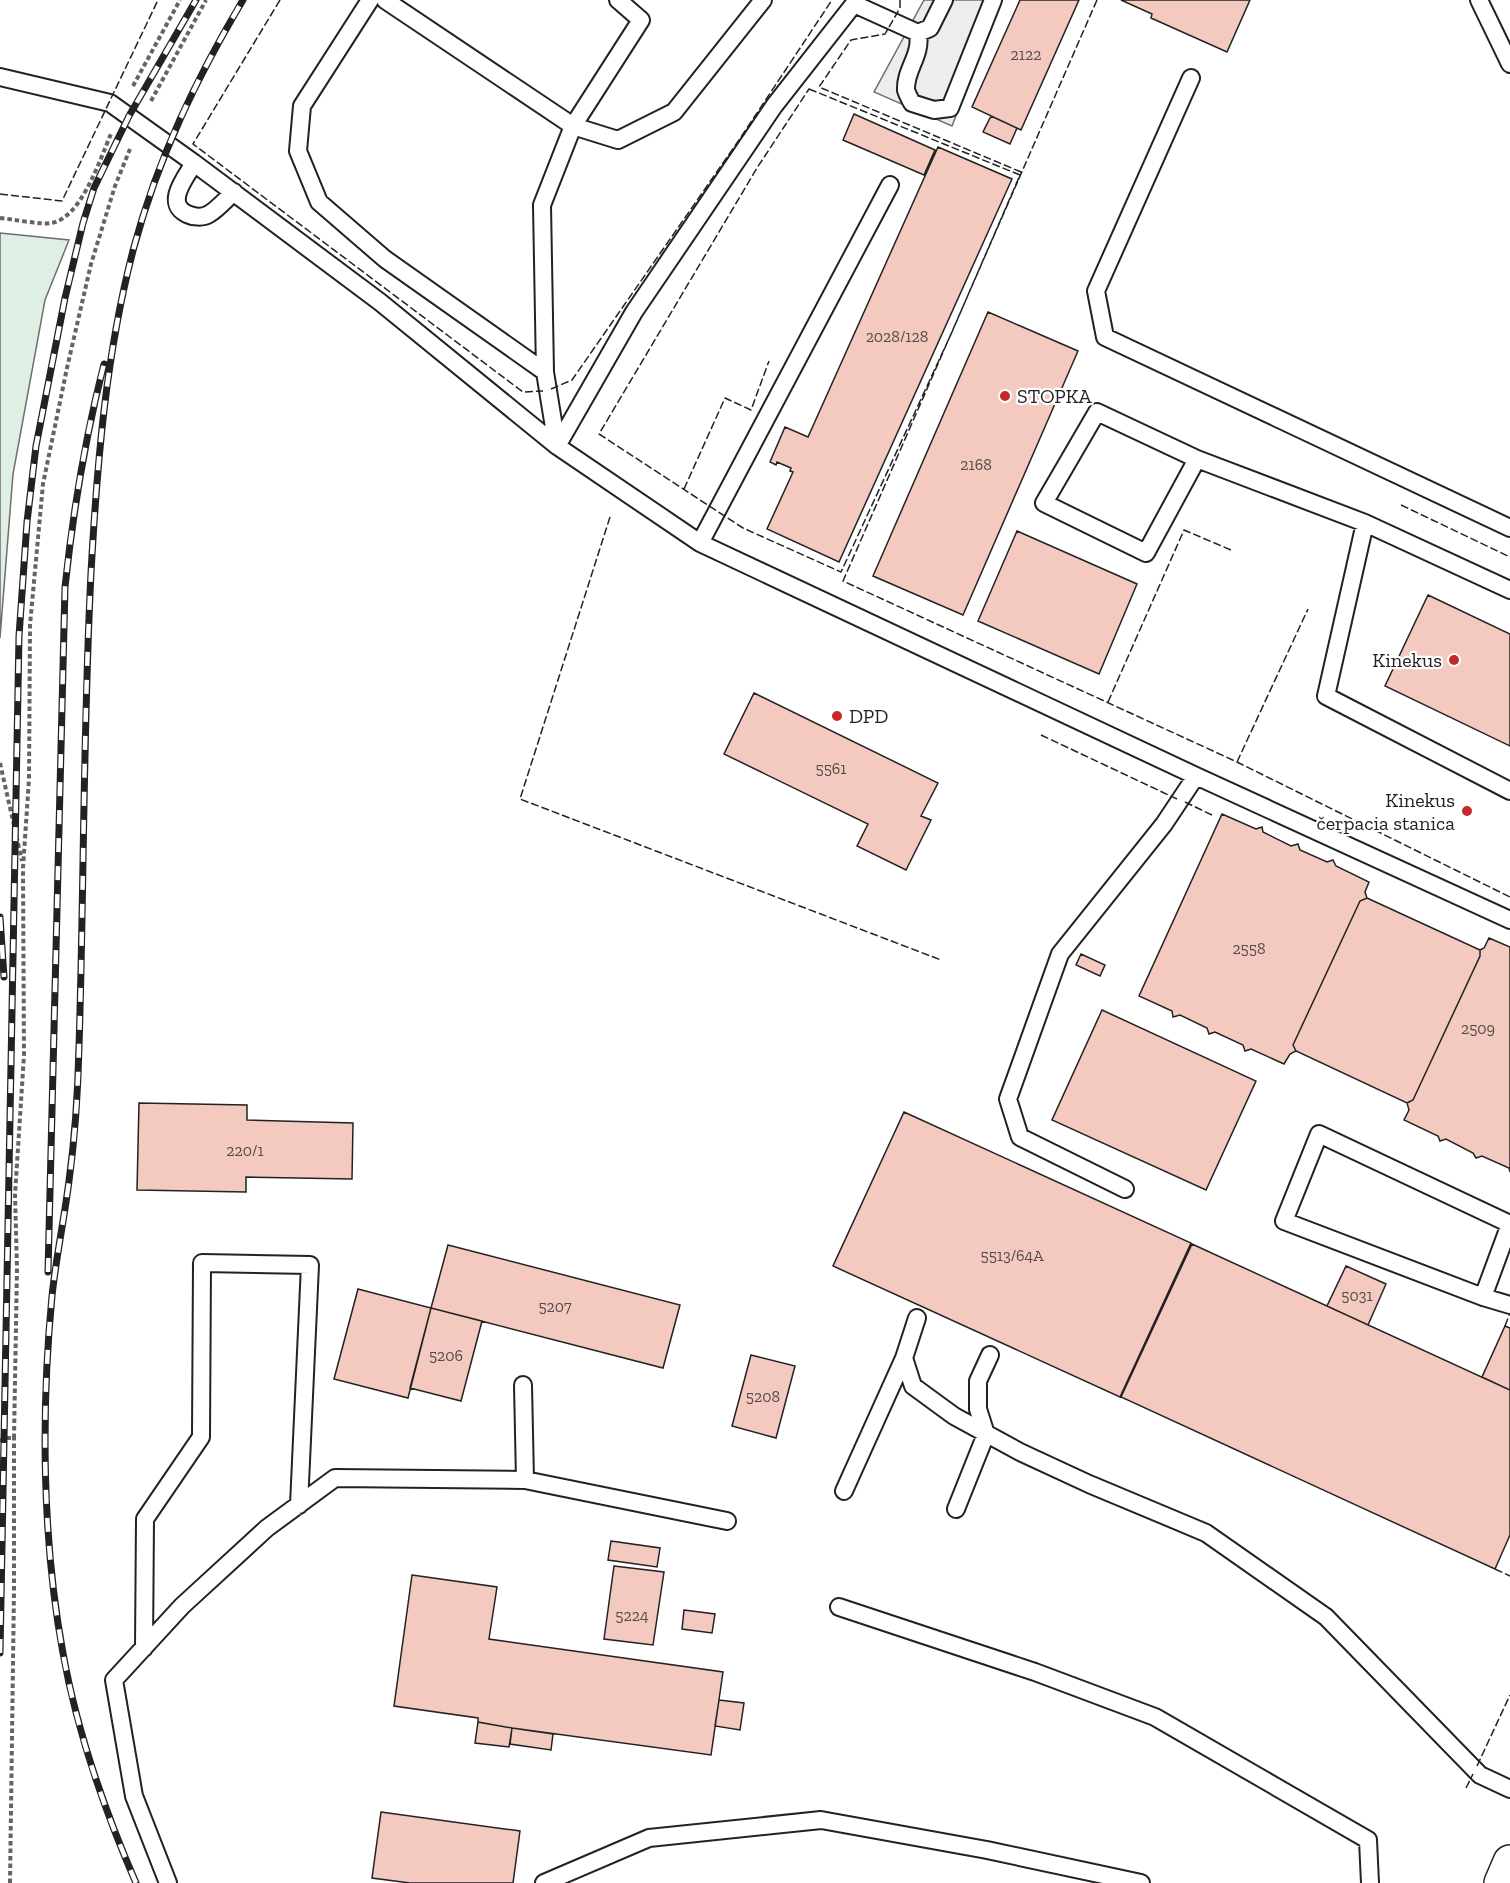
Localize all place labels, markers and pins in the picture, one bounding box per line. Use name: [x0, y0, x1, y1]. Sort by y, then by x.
place label: STOPKA: [1017, 384, 1092, 408]
marker: STOPKA: [998, 389, 1012, 403]
place label: Kinekus: [1372, 648, 1442, 672]
marker: Kinekus: [1447, 653, 1461, 667]
place label: DPD: [849, 704, 888, 728]
marker: DPD: [830, 709, 844, 723]
place label: Kinekus čerpacia stanica: [1316, 788, 1455, 835]
marker: Kinekus čerpacia stanica: [1460, 804, 1474, 818]

